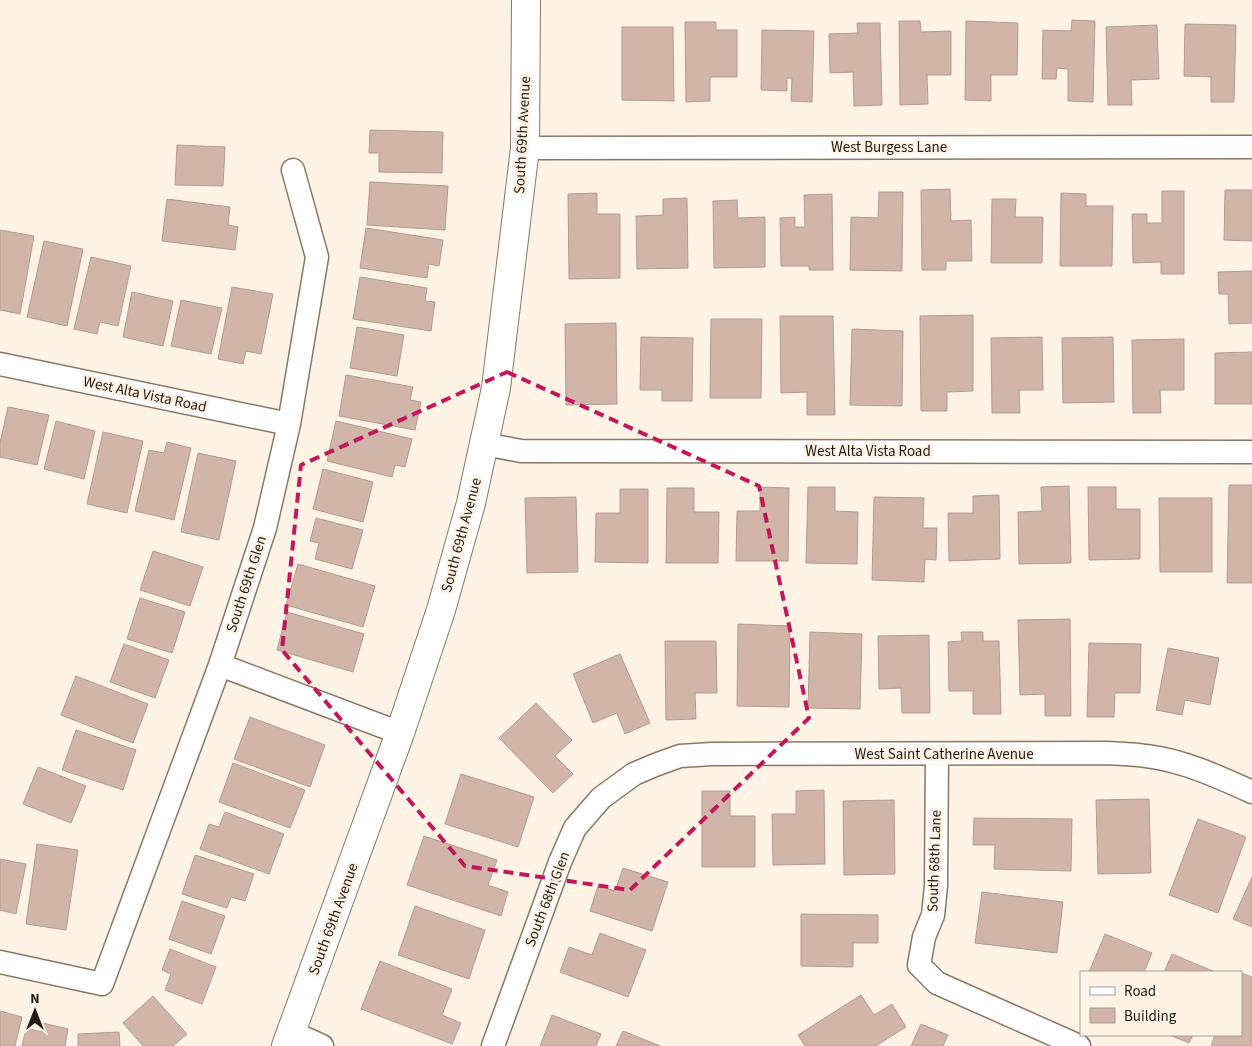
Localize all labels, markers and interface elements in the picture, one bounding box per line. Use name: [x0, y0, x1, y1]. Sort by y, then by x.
street label: South 69th Avenue: [509, 76, 536, 194]
street label: West Burgess Lane: [831, 137, 947, 158]
street label: West Alta Vista Road: [81, 371, 208, 418]
street label: West Alta Vista Road: [805, 441, 931, 462]
street label: South 69th Avenue: [436, 475, 487, 595]
street label: South 69th Glen: [221, 533, 272, 635]
street label: West Saint Catherine Avenue: [854, 744, 1034, 765]
street label: South 68th Lane: [922, 810, 947, 912]
street label: South 68th Glen: [520, 849, 575, 950]
street label: South 69th Avenue: [303, 860, 363, 978]
legend: [1080, 971, 1242, 1036]
text: Road: [1124, 981, 1156, 1002]
north arrow: [10, 986, 60, 1036]
text: N: [30, 989, 40, 1009]
text: Building: [1124, 1006, 1177, 1027]

